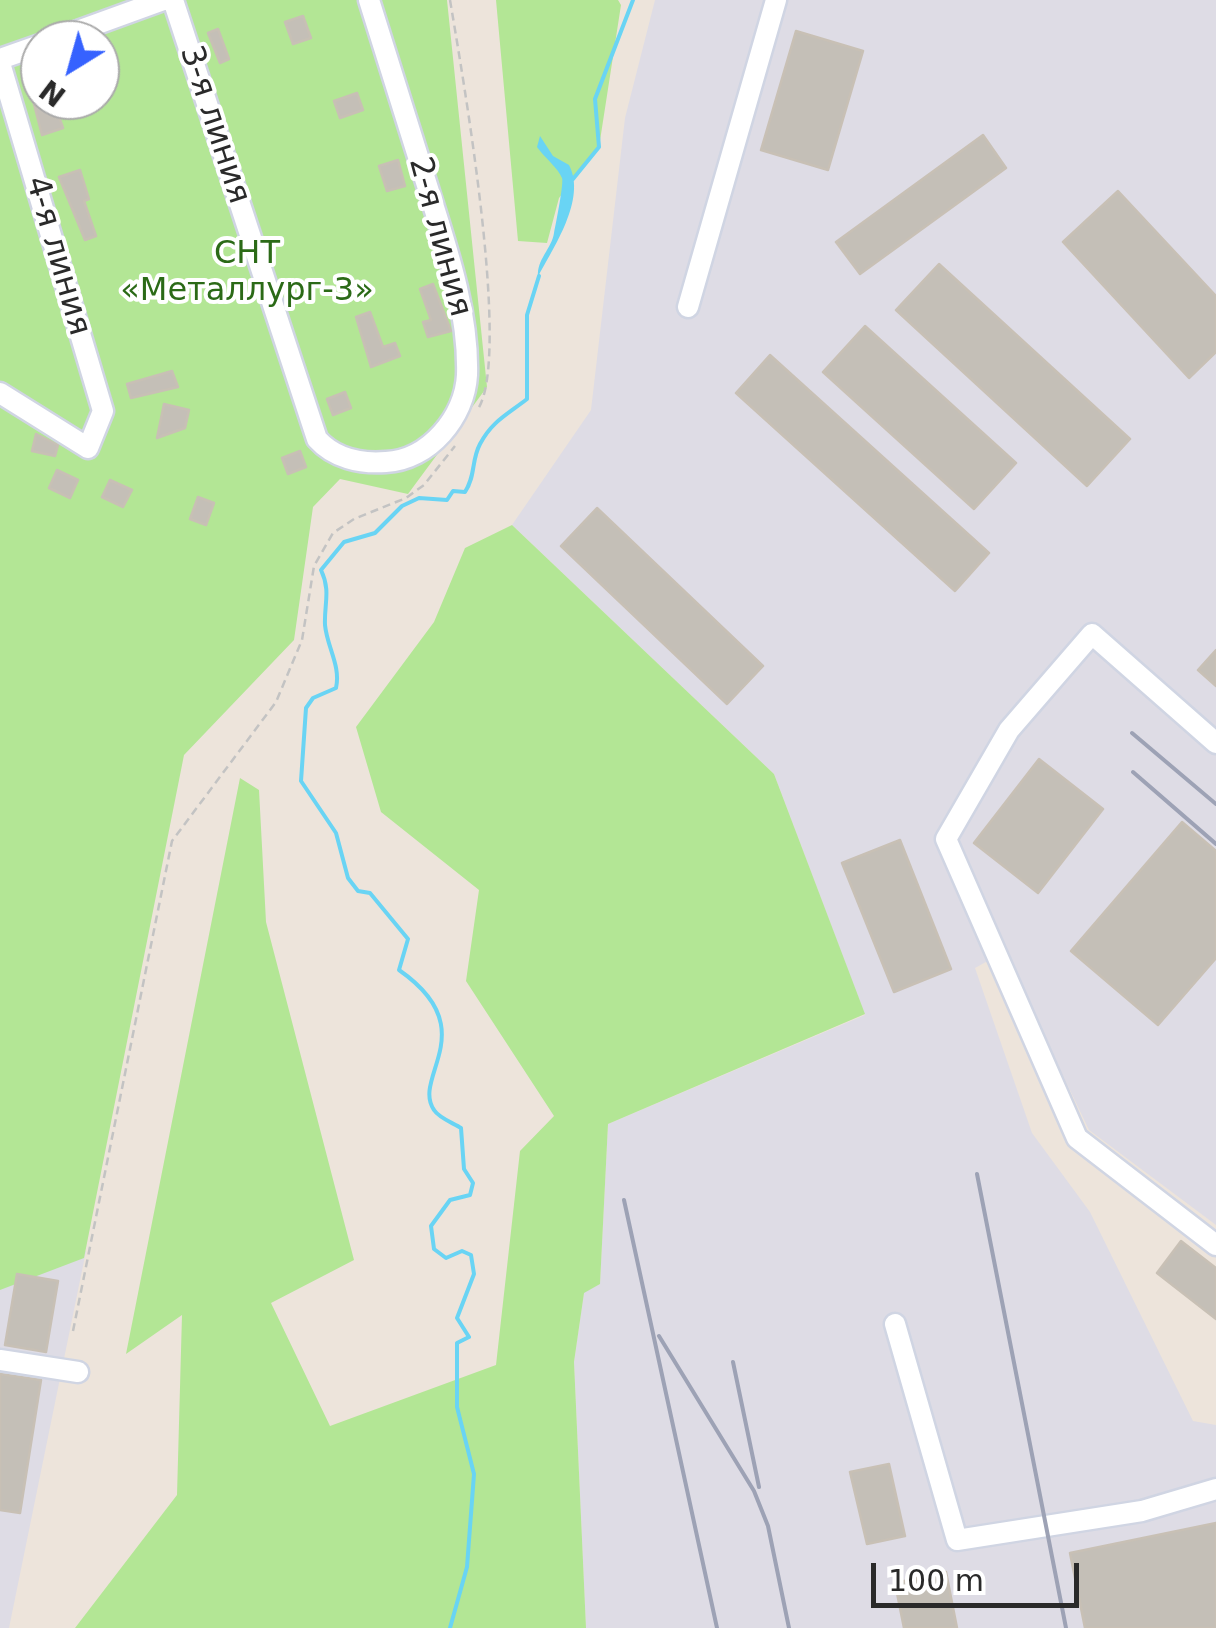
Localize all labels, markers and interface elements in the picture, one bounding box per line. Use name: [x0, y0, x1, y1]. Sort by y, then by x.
north arrow: [20, 20, 120, 120]
street label: 3-я линия: [170, 41, 258, 209]
text: N: [34, 73, 72, 113]
street label: 2-я линия: [399, 153, 479, 321]
street label: 4-я линия: [16, 172, 98, 340]
park label: СНТ «Металлург-3»: [120, 236, 374, 311]
scale bar: [876, 1543, 1084, 1605]
text: 100 m: [888, 1563, 984, 1598]

